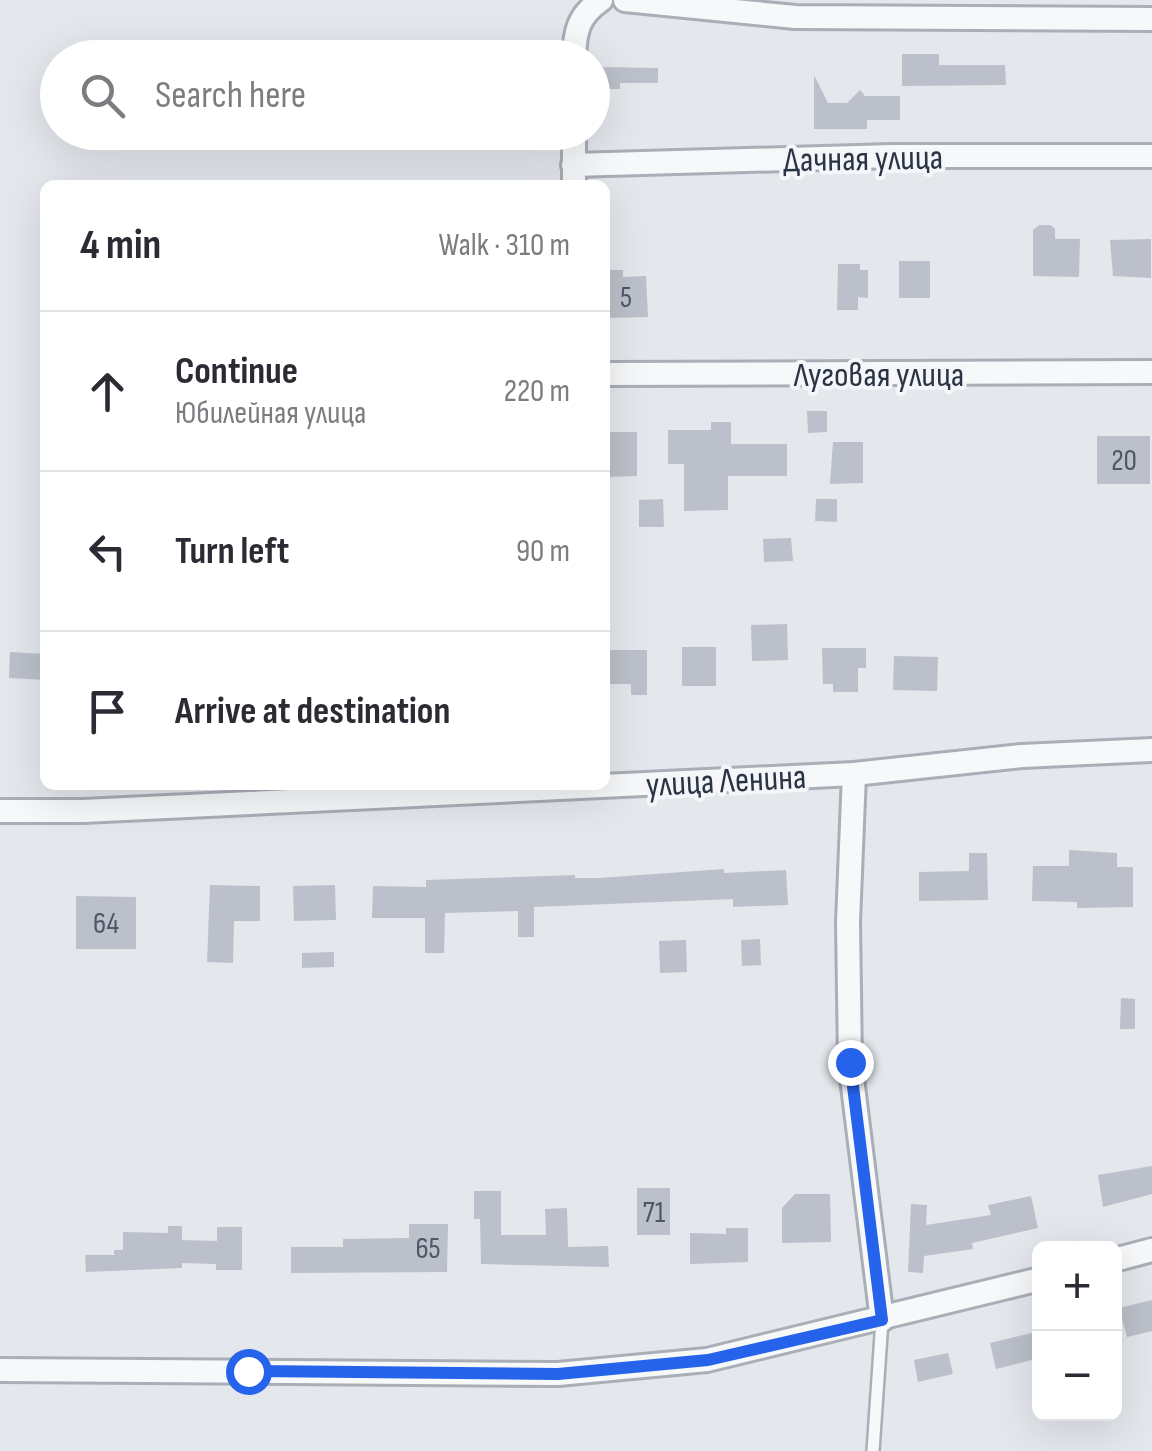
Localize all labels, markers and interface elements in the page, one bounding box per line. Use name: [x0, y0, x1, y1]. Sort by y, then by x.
search box: [40, 40, 610, 150]
icon: search: [75, 68, 130, 123]
text: Search here: [155, 73, 306, 118]
street label: Дачная улица: [783, 137, 943, 182]
text: 4 min: [80, 220, 161, 271]
text: Walk · 310 m: [438, 226, 570, 265]
house number: 5: [620, 280, 632, 316]
text: Continue: [175, 349, 298, 394]
street label: Луговая улица: [793, 354, 964, 397]
icon: ahead: [80, 364, 135, 419]
text: 220 m: [504, 372, 570, 411]
text: Юбилейная улица: [175, 394, 366, 433]
house number: 20: [1111, 443, 1137, 479]
icon: left: [80, 524, 135, 579]
text: Turn left: [175, 529, 289, 574]
text: 90 m: [516, 532, 570, 571]
icon: arrive: [80, 684, 135, 739]
text: Arrive at destination: [175, 689, 450, 734]
street label: улица Ленина: [645, 756, 807, 807]
house number: 64: [93, 906, 119, 942]
route end: [828, 1040, 874, 1086]
house number: 71: [643, 1195, 666, 1231]
house number: 65: [415, 1231, 441, 1267]
map controls: [1032, 1241, 1122, 1421]
button: +: [1032, 1241, 1122, 1331]
button: −: [1032, 1331, 1122, 1421]
route start: [226, 1349, 272, 1395]

